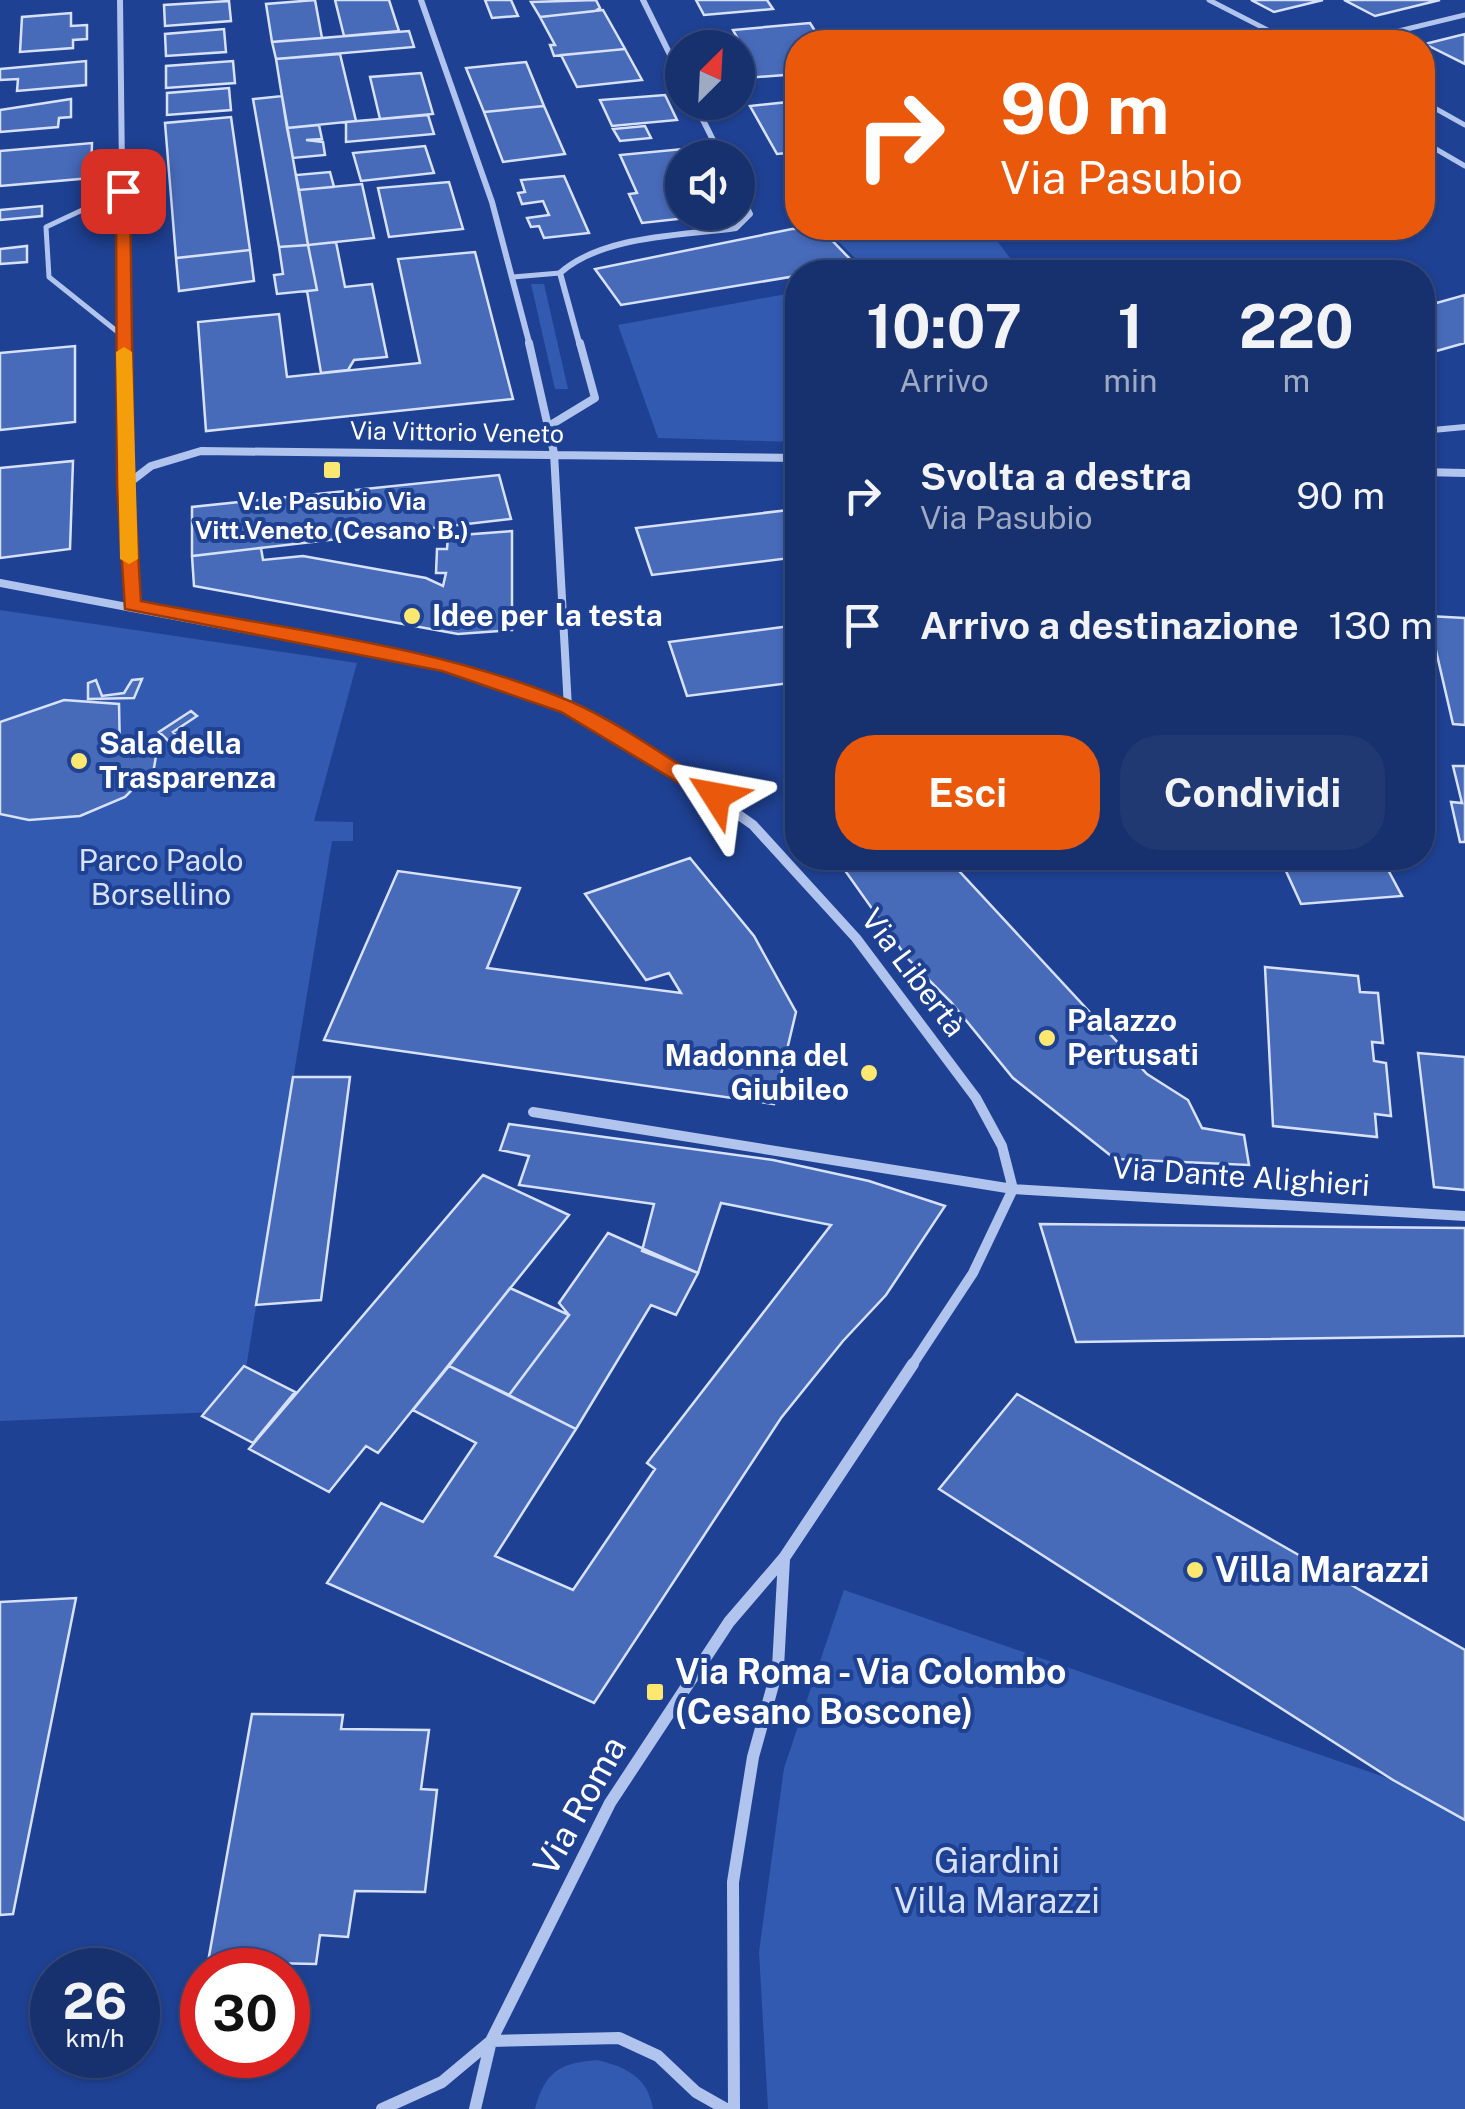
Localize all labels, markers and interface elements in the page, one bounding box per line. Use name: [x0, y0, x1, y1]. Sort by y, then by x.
north arrow: [665, 30, 755, 120]
map controls: [665, 30, 755, 230]
text: 90 m: [1000, 67, 1170, 150]
icon: right: [835, 70, 965, 200]
button: sound: [665, 140, 755, 230]
pin: [81, 149, 166, 234]
text: Via Pasubio: [1000, 151, 1243, 204]
icon: arrive: [96, 164, 151, 219]
text: 10:07: [866, 291, 1022, 362]
text: 1: [1118, 291, 1143, 362]
text: 220: [1239, 291, 1354, 362]
text: Arrivo: [899, 362, 989, 399]
text: min: [1103, 362, 1158, 399]
text: m: [1282, 362, 1310, 399]
street label: Via Vittorio Veneto: [350, 415, 564, 449]
text: Svolta a destra: [920, 454, 1192, 499]
marker: V.le Pasubio Via Vitt.Veneto (Cesano B.): [321, 459, 343, 481]
icon: right: [835, 468, 890, 523]
text: 90 m: [1296, 473, 1385, 518]
place label: V.le Pasubio Via Vitt.Veneto (Cesano B.): [195, 486, 469, 545]
text: Via Pasubio: [920, 499, 1093, 536]
place label: Idee per la testa: [432, 597, 663, 633]
icon: arrive: [835, 598, 890, 653]
text: Arrivo a destinazione: [920, 603, 1299, 648]
text: 130 m: [1329, 603, 1433, 648]
marker: Idee per la testa: [401, 605, 423, 627]
place label: Sala della Trasparenza: [99, 725, 276, 795]
button: Esci: [835, 735, 1100, 850]
button: Condividi: [1120, 735, 1385, 850]
position arrow: [664, 744, 768, 848]
marker: Sala della Trasparenza: [68, 750, 90, 772]
park label: Parco Paolo Borsellino: [79, 842, 243, 912]
street label: Via Libertà: [854, 901, 974, 1043]
place label: Palazzo Pertusati: [1067, 1002, 1199, 1072]
marker: Palazzo Pertusati: [1036, 1027, 1058, 1049]
place label: Madonna del Giubileo: [665, 1037, 849, 1107]
marker: Madonna del Giubileo: [858, 1062, 880, 1084]
street label: Via Dante Alighieri: [1111, 1149, 1371, 1203]
place label: Villa Marazzi: [1215, 1549, 1429, 1590]
marker: Villa Marazzi: [1184, 1559, 1206, 1581]
place label: Via Roma - Via Colombo (Cesano Boscone): [675, 1651, 1066, 1732]
marker: Via Roma - Via Colombo (Cesano Boscone): [644, 1681, 666, 1703]
street label: Via Roma: [525, 1729, 634, 1882]
park label: Giardini Villa Marazzi: [894, 1840, 1100, 1921]
speed limit sign: 30: [180, 1948, 310, 2078]
text: 26: [63, 1971, 127, 2030]
text: km/h: [66, 2023, 124, 2053]

